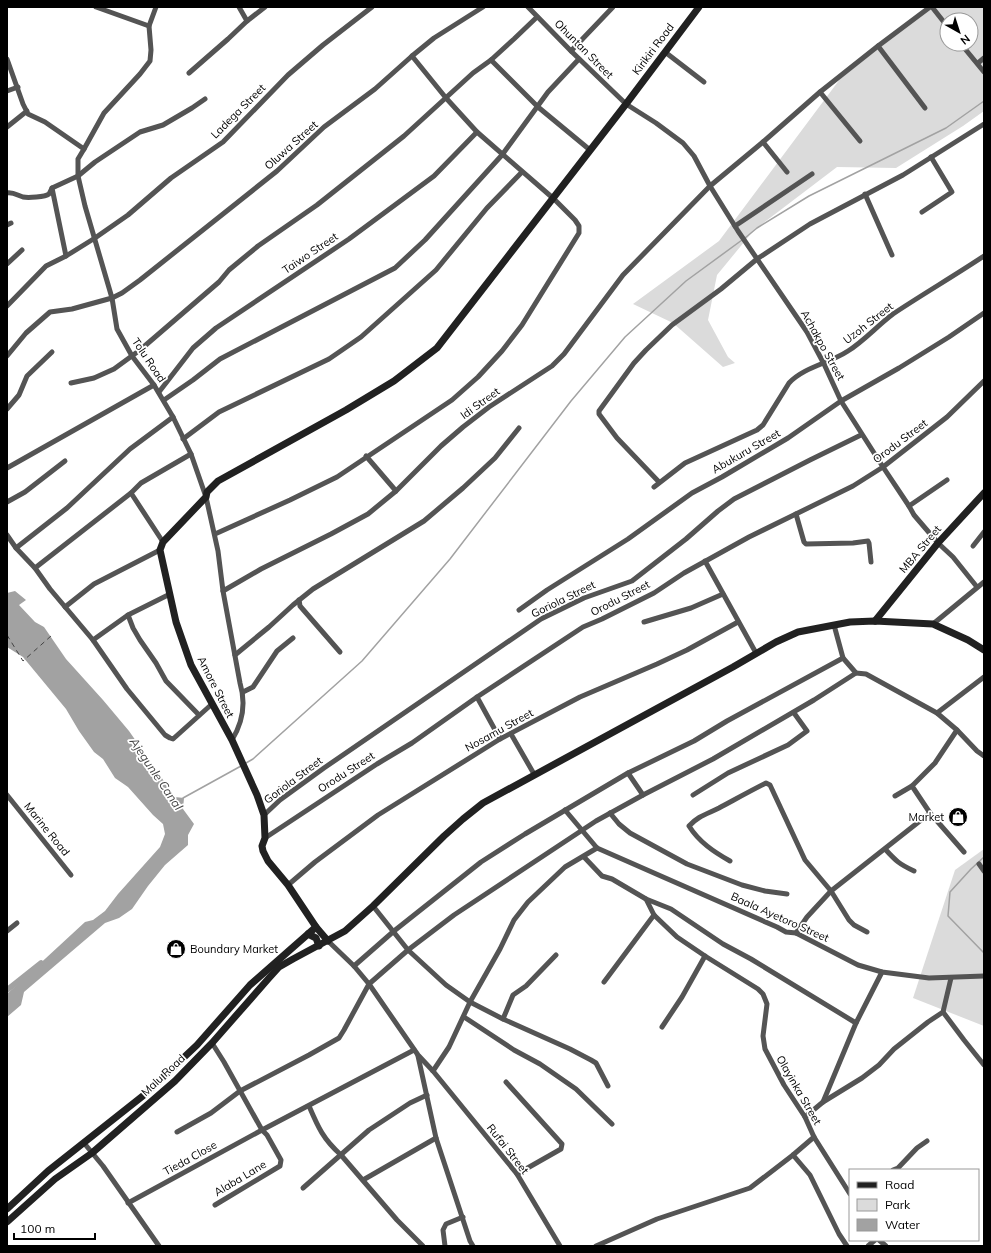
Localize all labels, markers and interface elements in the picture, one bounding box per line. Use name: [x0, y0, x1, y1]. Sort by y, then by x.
north arrow: [939, 12, 979, 52]
street label: Ohuntan Street: [552, 17, 617, 82]
street label: Kirikiri Road: [629, 20, 677, 78]
text: N: [958, 32, 973, 48]
street label: Ladega Street: [208, 81, 268, 141]
street label: Oluwa Street: [261, 117, 321, 173]
street label: Taiwo Street: [280, 229, 341, 277]
street label: Uzoh Street: [840, 299, 896, 347]
street label: Achakpo Street: [798, 307, 848, 383]
street label: Tolu Road: [129, 335, 169, 385]
street label: Idi Street: [458, 384, 503, 422]
street label: Orodu Street: [870, 416, 930, 466]
street label: Abukuru Street: [709, 426, 783, 476]
street label: MBA Street: [896, 522, 944, 576]
street label: Goriola Street: [529, 577, 598, 621]
street label: Orodu Street: [588, 577, 652, 619]
street label: Amore Street: [195, 654, 238, 720]
street label: Nosamu Street: [462, 705, 536, 755]
water label: Ajegunle Canal: [126, 734, 186, 813]
street label: Orodu Street: [315, 748, 377, 796]
street label: Goriola Street: [261, 753, 325, 807]
street label: Marine Road: [21, 799, 73, 859]
shop icon: Market: [947, 806, 969, 828]
place label: Market: [909, 810, 944, 824]
street label: Baala Ayetoro Street: [729, 889, 831, 945]
shop icon: Boundary Market: [165, 938, 187, 960]
place label: Boundary Market: [190, 942, 278, 956]
street label: Malu Road: [138, 1051, 188, 1099]
street label: Olayinka Street: [773, 1053, 825, 1127]
street label: Rufai Street: [484, 1121, 532, 1177]
street label: Tieda Close: [161, 1138, 219, 1178]
street label: Alaba Lane: [211, 1157, 269, 1199]
legend: [849, 1169, 979, 1241]
text: Road: [885, 1177, 914, 1192]
text: Park: [885, 1197, 911, 1212]
scale bar: [14, 1215, 95, 1241]
text: Water: [885, 1217, 921, 1232]
text: 100 m: [20, 1221, 55, 1236]

